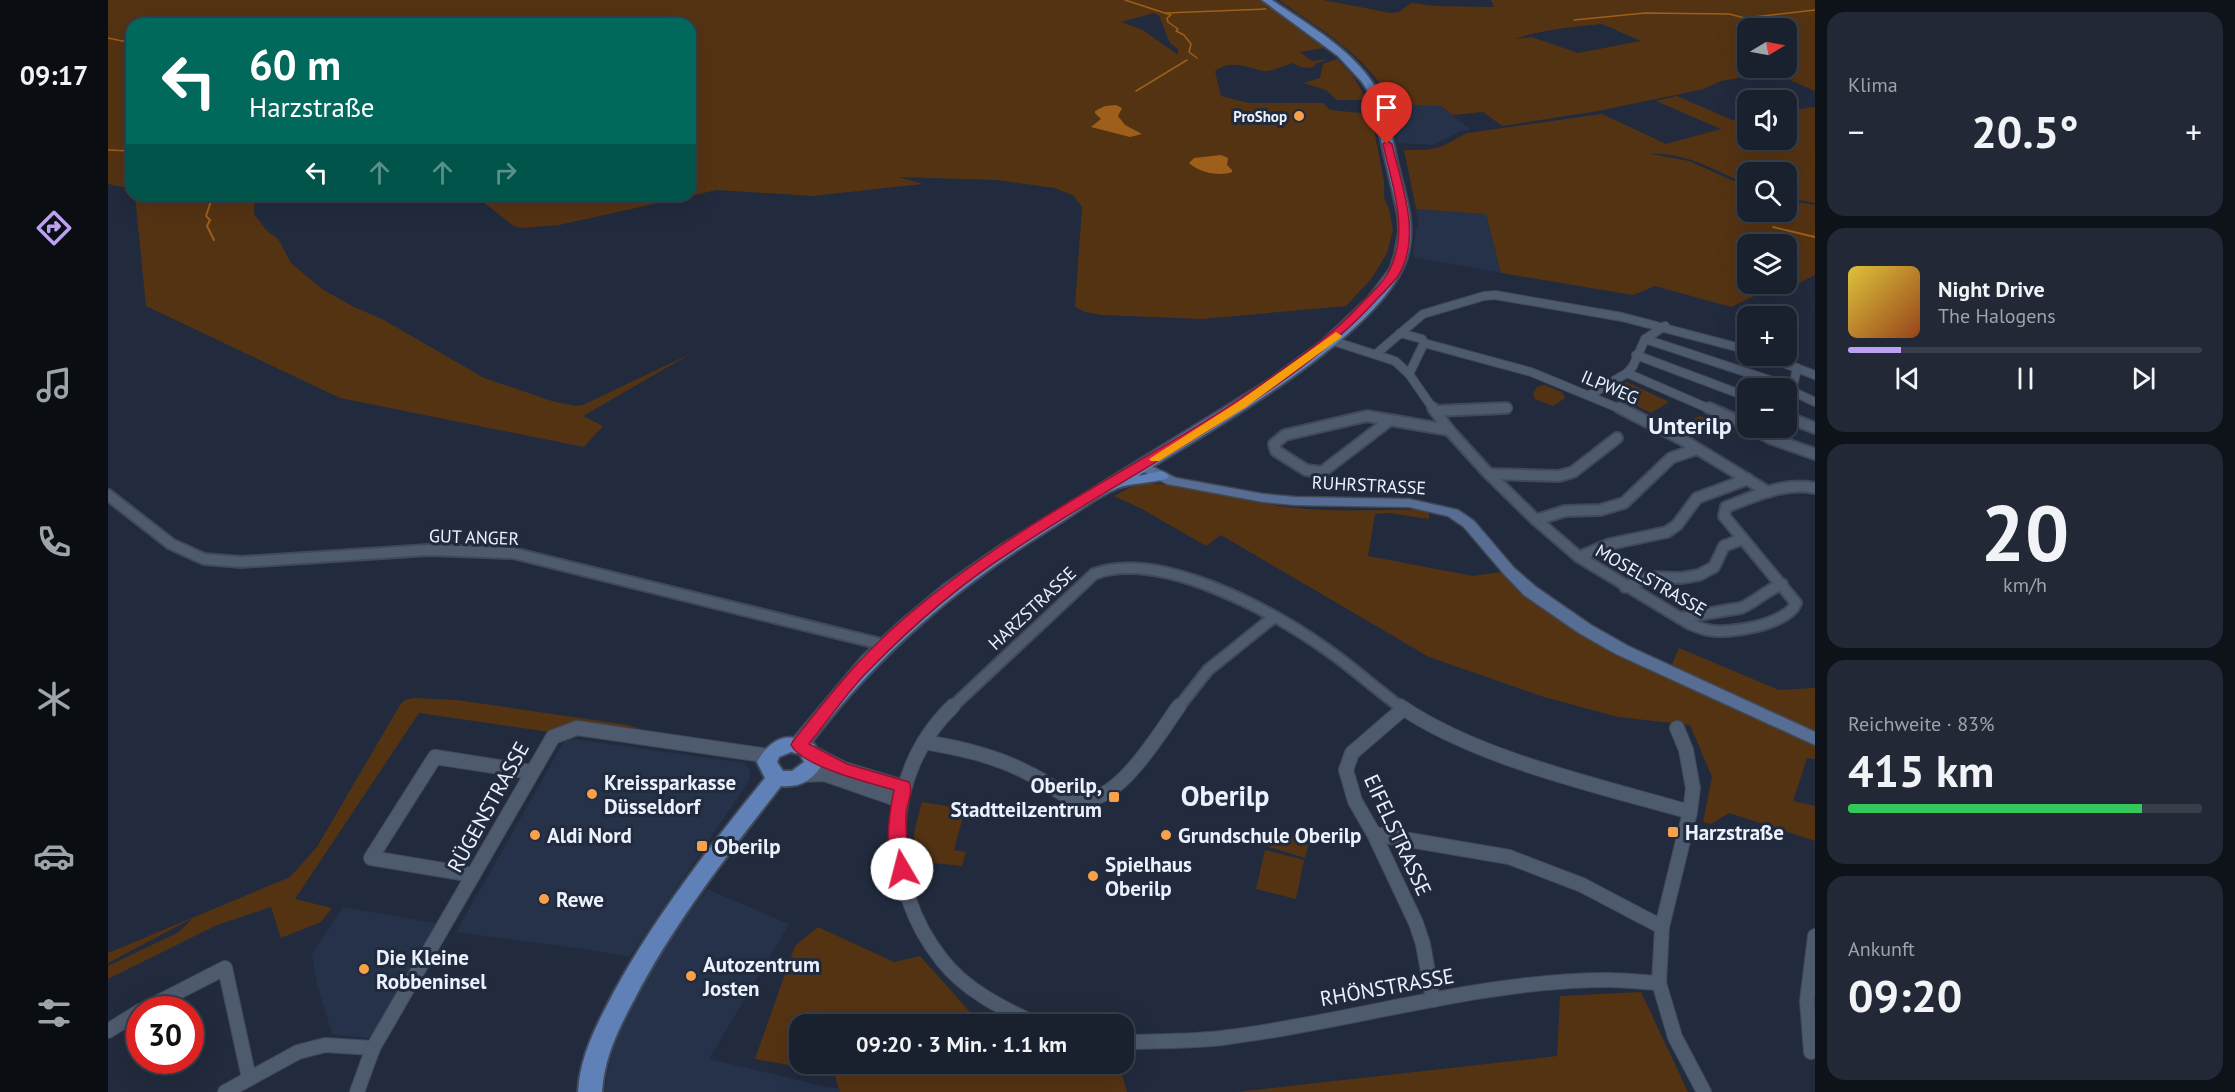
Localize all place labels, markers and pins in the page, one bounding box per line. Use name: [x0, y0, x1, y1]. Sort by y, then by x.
pin: [1361, 82, 1412, 144]
place label: ProShop: [1233, 107, 1287, 126]
marker: ProShop: [1292, 109, 1306, 123]
place label: Kreissparkasse Düsseldorf: [604, 769, 736, 820]
place label: Oberilp, Stadtteilzentrum: [950, 772, 1102, 823]
marker: Kreissparkasse Düsseldorf: [585, 787, 599, 801]
marker: Oberilp, Stadtteilzentrum: [1107, 790, 1121, 804]
place label: Harzstraße: [1685, 819, 1784, 846]
place label: Aldi Nord: [547, 822, 632, 849]
place label: Grundschule Oberilp: [1178, 822, 1361, 849]
marker: Harzstraße: [1666, 825, 1680, 839]
marker: Aldi Nord: [528, 828, 542, 842]
marker: Grundschule Oberilp: [1159, 828, 1173, 842]
place label: Oberilp: [714, 833, 781, 860]
marker: Oberilp: [695, 839, 709, 853]
place label: Spielhaus Oberilp: [1105, 851, 1192, 902]
marker: Spielhaus Oberilp: [1086, 869, 1100, 883]
place label: Rewe: [556, 886, 604, 913]
marker: Rewe: [537, 892, 551, 906]
place label: Die Kleine Robbeninsel: [376, 944, 487, 995]
place label: Autozentrum Josten: [702, 951, 820, 1002]
marker: Die Kleine Robbeninsel: [357, 962, 371, 976]
marker: Autozentrum Josten: [684, 969, 698, 983]

